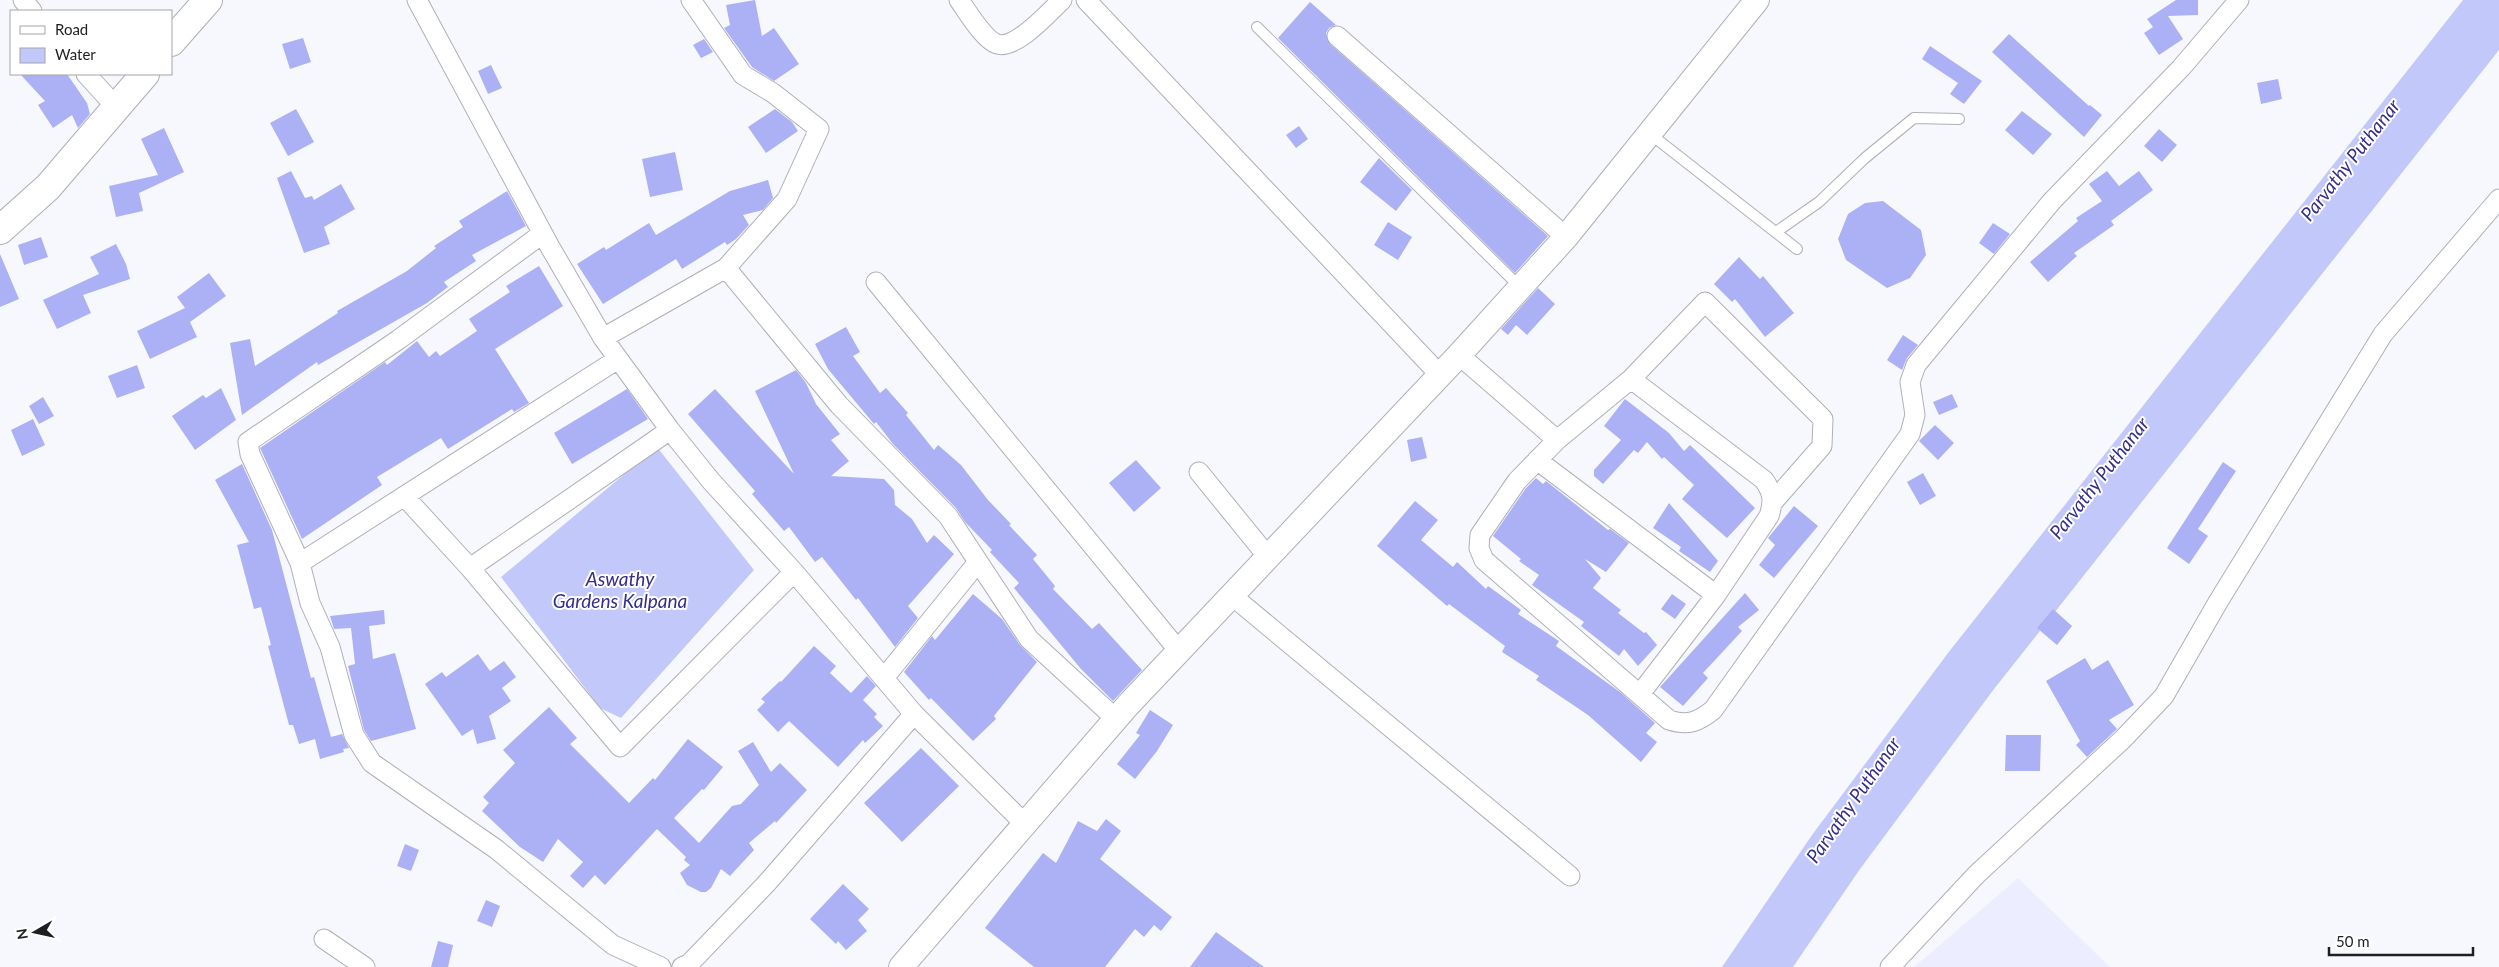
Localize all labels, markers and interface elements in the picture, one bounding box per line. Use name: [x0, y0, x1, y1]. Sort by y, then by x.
legend: [10, 10, 172, 75]
text: Road: [55, 20, 88, 38]
text: Water: [55, 45, 96, 63]
water label: Parvathy Puthanar: [2295, 94, 2404, 225]
water label: Parvathy Puthanar: [2044, 412, 2153, 543]
water label: Aswathy Gardens Kalpana: [553, 567, 687, 612]
water label: Parvathy Puthanar: [1801, 732, 1905, 867]
north arrow: [10, 907, 60, 957]
scale bar: [2329, 924, 2473, 956]
text: N: [12, 927, 31, 941]
text: 50 m: [2336, 932, 2370, 950]

